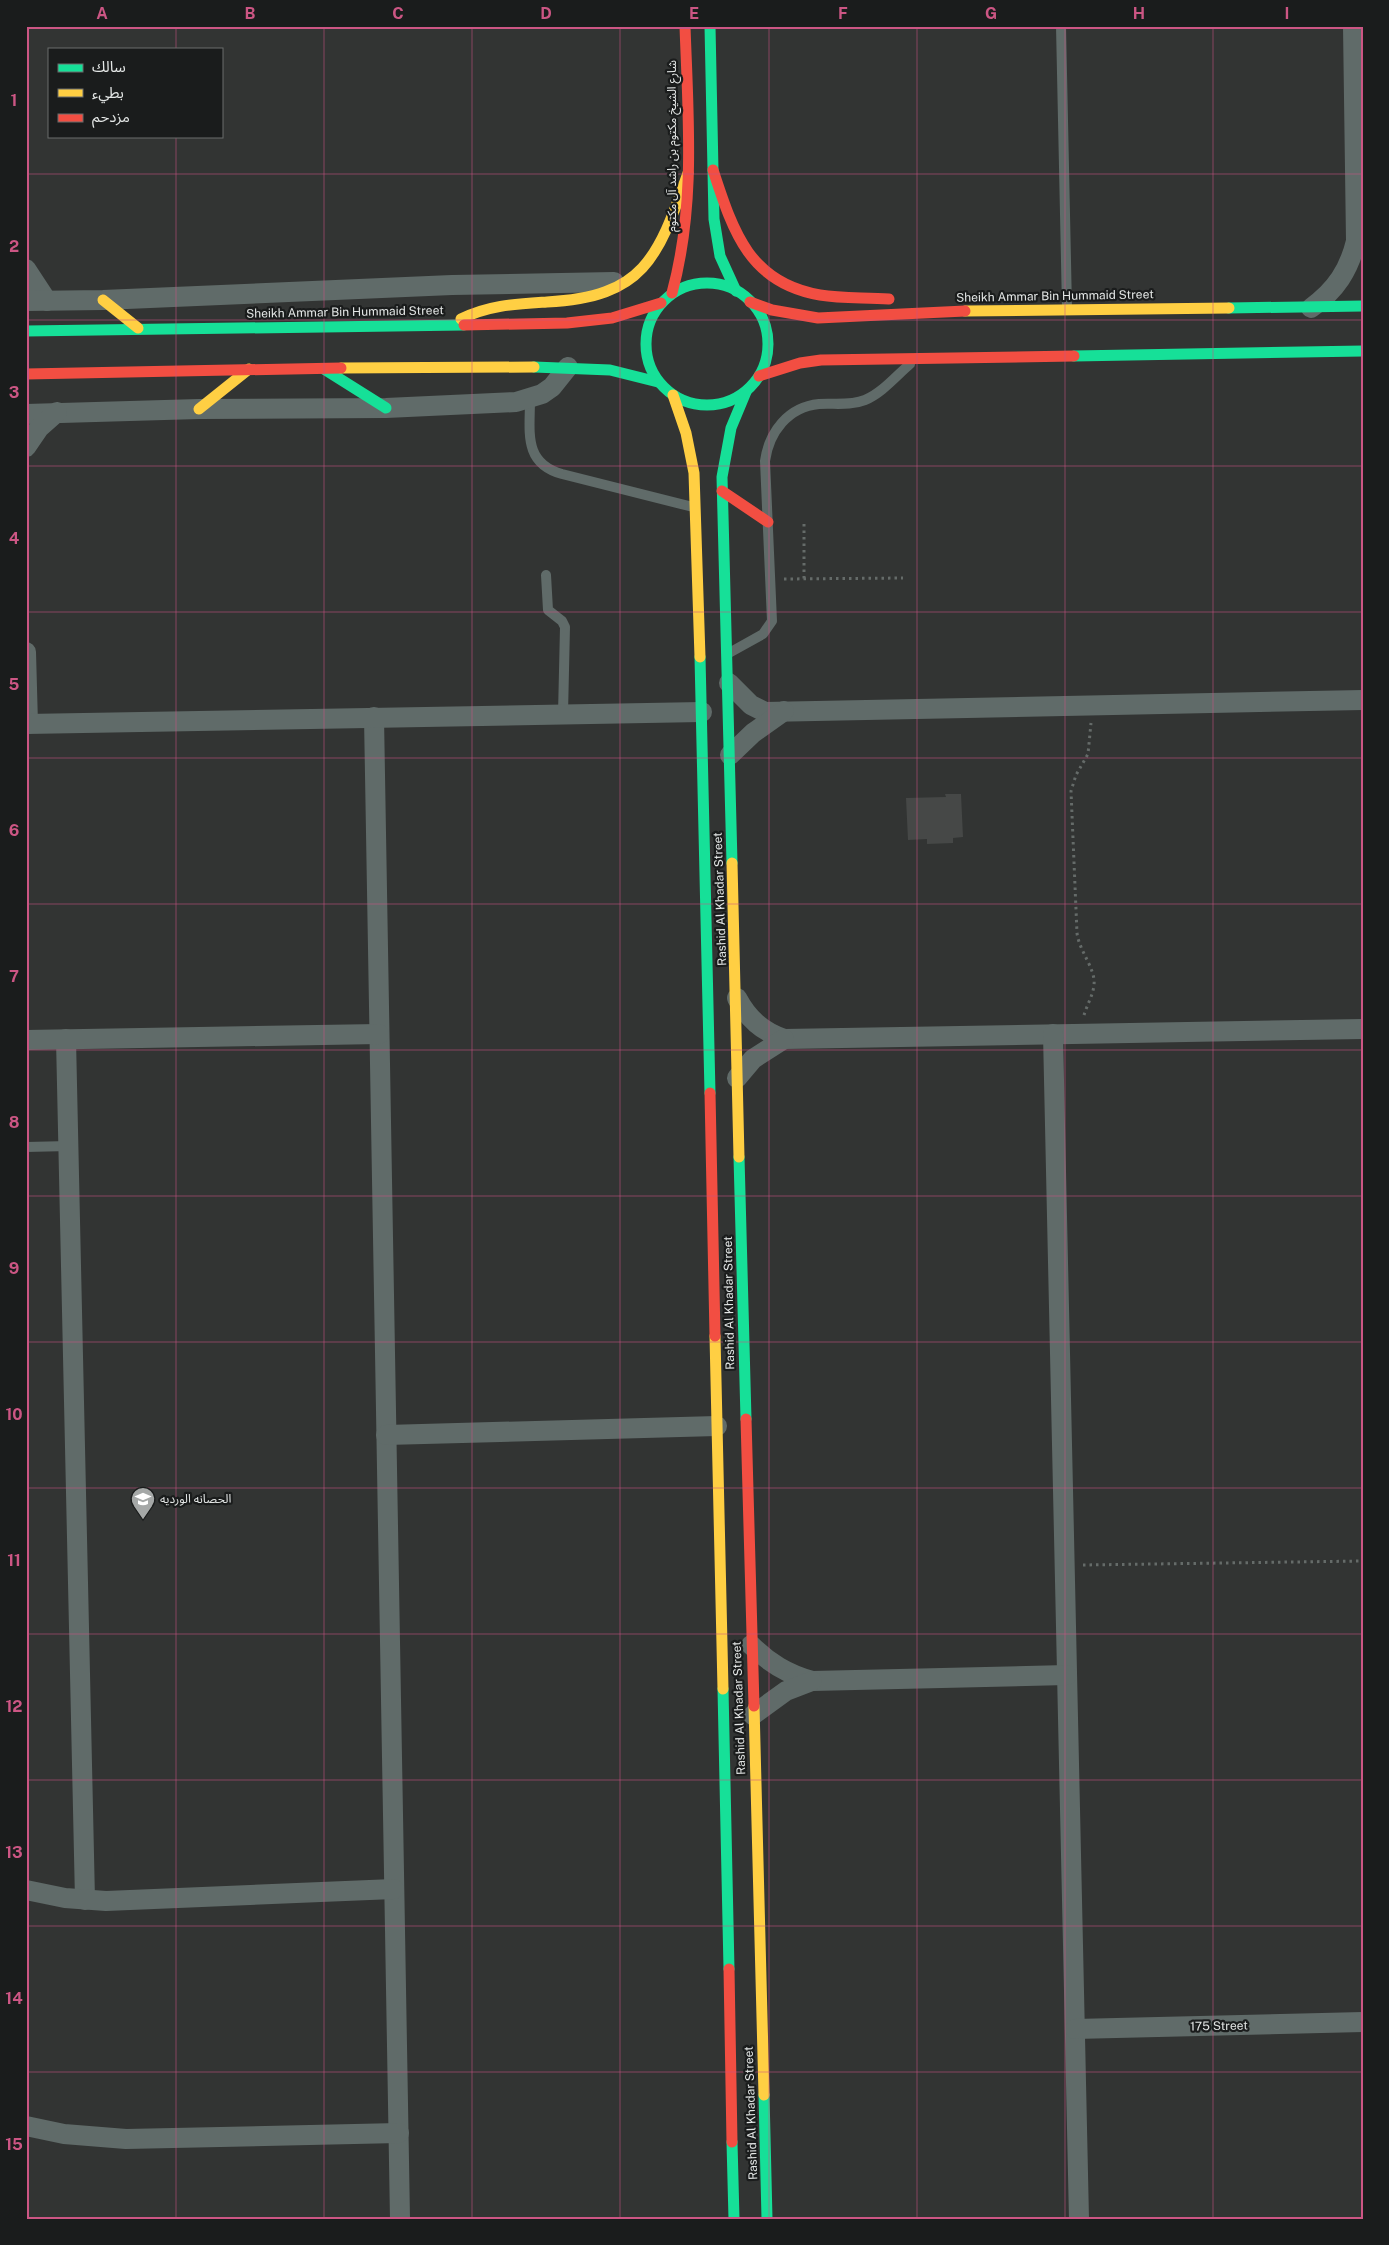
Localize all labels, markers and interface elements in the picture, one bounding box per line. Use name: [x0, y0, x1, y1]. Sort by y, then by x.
text: A: [96, 4, 108, 23]
text: B: [245, 4, 256, 23]
text: C: [392, 4, 404, 23]
text: D: [540, 4, 552, 23]
text: E: [689, 4, 699, 23]
text: F: [838, 4, 848, 23]
text: G: [985, 4, 997, 23]
text: H: [1133, 4, 1145, 23]
text: I: [1285, 4, 1289, 23]
legend: [48, 48, 222, 138]
text: سالك: [92, 58, 126, 75]
street label: شارع الشيخ مكتوم بن راشد آل مكتوم: [665, 60, 681, 232]
text: بطيء: [92, 84, 124, 104]
text: 1: [11, 91, 17, 110]
text: مزدحم: [92, 108, 130, 128]
text: 2: [9, 237, 19, 256]
street label: Sheikh Ammar Bin Hummaid Street: [956, 287, 1154, 305]
street label: Sheikh Ammar Bin Hummaid Street: [246, 303, 444, 321]
text: 3: [9, 383, 19, 402]
text: 4: [9, 529, 20, 548]
text: 5: [9, 675, 20, 694]
text: 6: [9, 821, 19, 840]
street label: Rashid Al Khadar Street: [711, 832, 729, 966]
text: 7: [9, 967, 19, 986]
text: 8: [9, 1113, 20, 1132]
street label: Rashid Al Khadar Street: [721, 1236, 737, 1370]
text: 9: [9, 1259, 19, 1278]
text: 10: [5, 1405, 23, 1424]
school or university icon: الحصانه الورديه: [130, 1486, 156, 1520]
place label: الحصانه الورديه: [160, 1492, 231, 1506]
text: 11: [7, 1551, 21, 1570]
street label: Rashid Al Khadar Street: [730, 1641, 748, 1775]
text: 12: [5, 1697, 23, 1716]
text: 13: [5, 1843, 23, 1862]
text: 14: [5, 1989, 23, 2008]
street label: 175 Street: [1190, 2018, 1248, 2034]
street label: Rashid Al Khadar Street: [742, 2046, 760, 2180]
text: 15: [5, 2135, 23, 2154]

